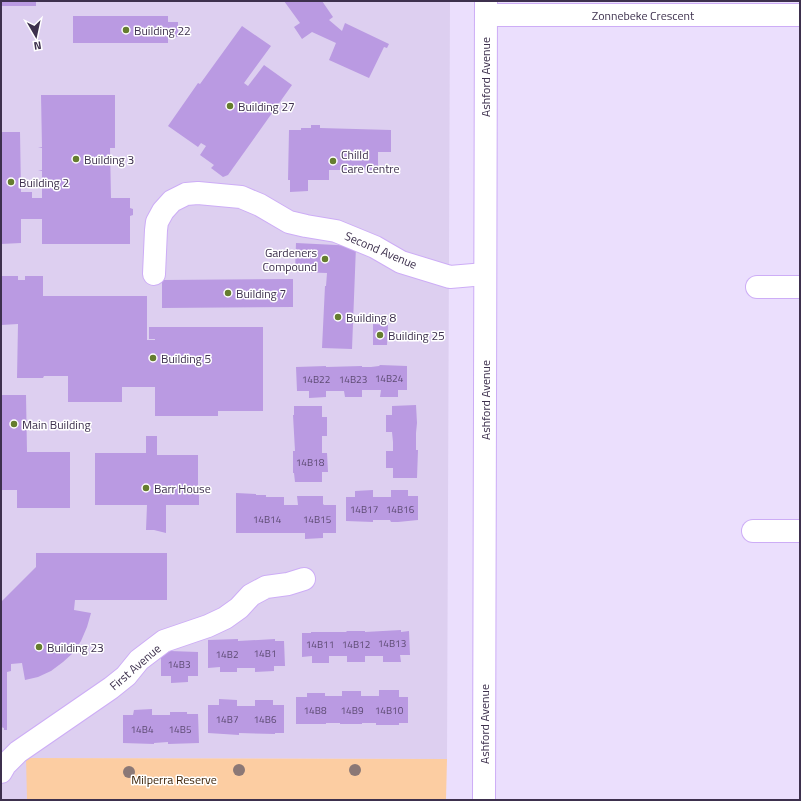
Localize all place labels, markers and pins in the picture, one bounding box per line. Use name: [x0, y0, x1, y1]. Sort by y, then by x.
place label: Building 22: [134, 21, 191, 40]
marker: Building 22: [121, 25, 131, 35]
place label: Building 27: [238, 97, 295, 116]
marker: Building 27: [225, 101, 235, 111]
place label: Chilld Care Centre: [341, 145, 399, 178]
place label: Building 3: [84, 150, 134, 169]
marker: Building 3: [71, 154, 81, 164]
marker: Chilld Care Centre: [328, 156, 338, 166]
place label: Building 2: [19, 173, 69, 192]
marker: Building 2: [6, 177, 16, 187]
place label: Gardeners Compound: [262, 243, 317, 276]
marker: Gardeners Compound: [320, 254, 330, 264]
place label: Building 7: [236, 284, 286, 303]
marker: Building 7: [223, 288, 233, 298]
place label: Building 8: [346, 308, 396, 327]
marker: Building 8: [333, 312, 343, 322]
place label: Building 25: [388, 326, 445, 345]
marker: Building 25: [375, 330, 385, 340]
place label: Building 5: [161, 349, 211, 368]
marker: Building 5: [148, 353, 158, 363]
place label: Main Building: [22, 415, 91, 434]
marker: Main Building: [9, 419, 19, 429]
place label: Barr House: [154, 479, 211, 498]
marker: Barr House: [141, 483, 151, 493]
place label: Building 23: [47, 638, 104, 657]
marker: Building 23: [34, 642, 44, 652]

